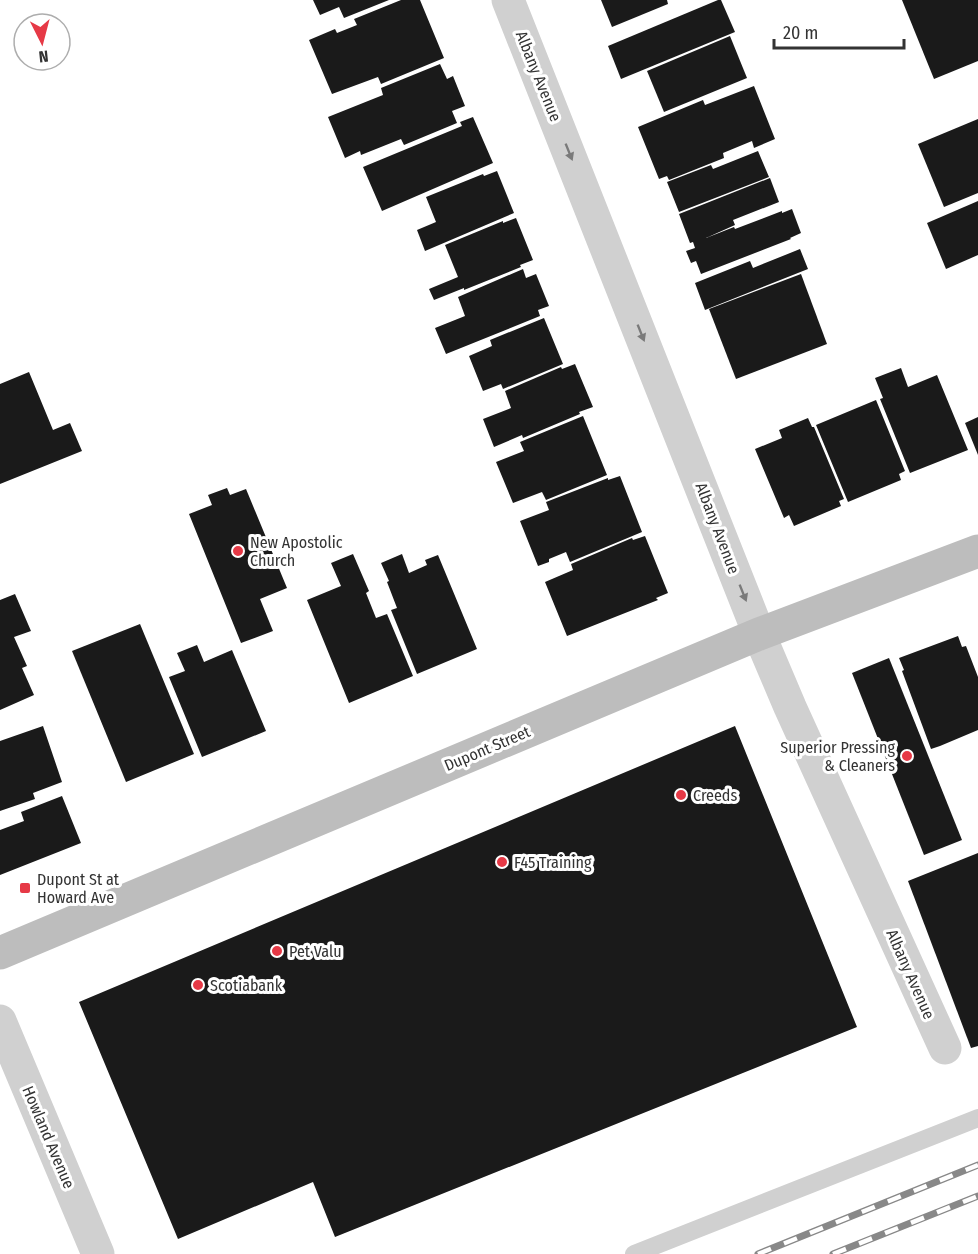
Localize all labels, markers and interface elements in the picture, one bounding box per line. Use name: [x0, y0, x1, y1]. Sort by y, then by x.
north arrow: [12, 12, 72, 72]
scale bar: [774, 12, 904, 50]
text: 20 m: [783, 22, 818, 44]
street label: Albany Avenue: [512, 28, 565, 124]
text: N: [38, 46, 49, 66]
one-way arrow: [565, 143, 574, 161]
one-way arrow: [637, 324, 646, 342]
street label: Albany Avenue: [691, 480, 744, 577]
place label: New Apostolic Church: [250, 533, 343, 570]
marker: New Apostolic Church: [231, 544, 245, 558]
one-way arrow: [739, 584, 748, 602]
street label: Dupont Street: [441, 722, 534, 775]
place label: Superior Pressing & Cleaners: [780, 738, 895, 775]
marker: Superior Pressing & Cleaners: [900, 749, 914, 763]
place label: Creeds: [693, 786, 737, 805]
marker: Creeds: [674, 788, 688, 802]
place label: F45 Training: [514, 853, 592, 872]
marker: F45 Training: [495, 855, 509, 869]
place label: Dupont St at Howard Ave: [37, 870, 120, 907]
marker: Dupont St at Howard Ave: [18, 881, 32, 895]
street label: Albany Avenue: [882, 926, 939, 1022]
place label: Pet Valu: [289, 942, 342, 961]
marker: Pet Valu: [270, 944, 284, 958]
place label: Scotiabank: [210, 976, 283, 995]
marker: Scotiabank: [191, 978, 205, 992]
street label: Howland Avenue: [18, 1083, 79, 1191]

